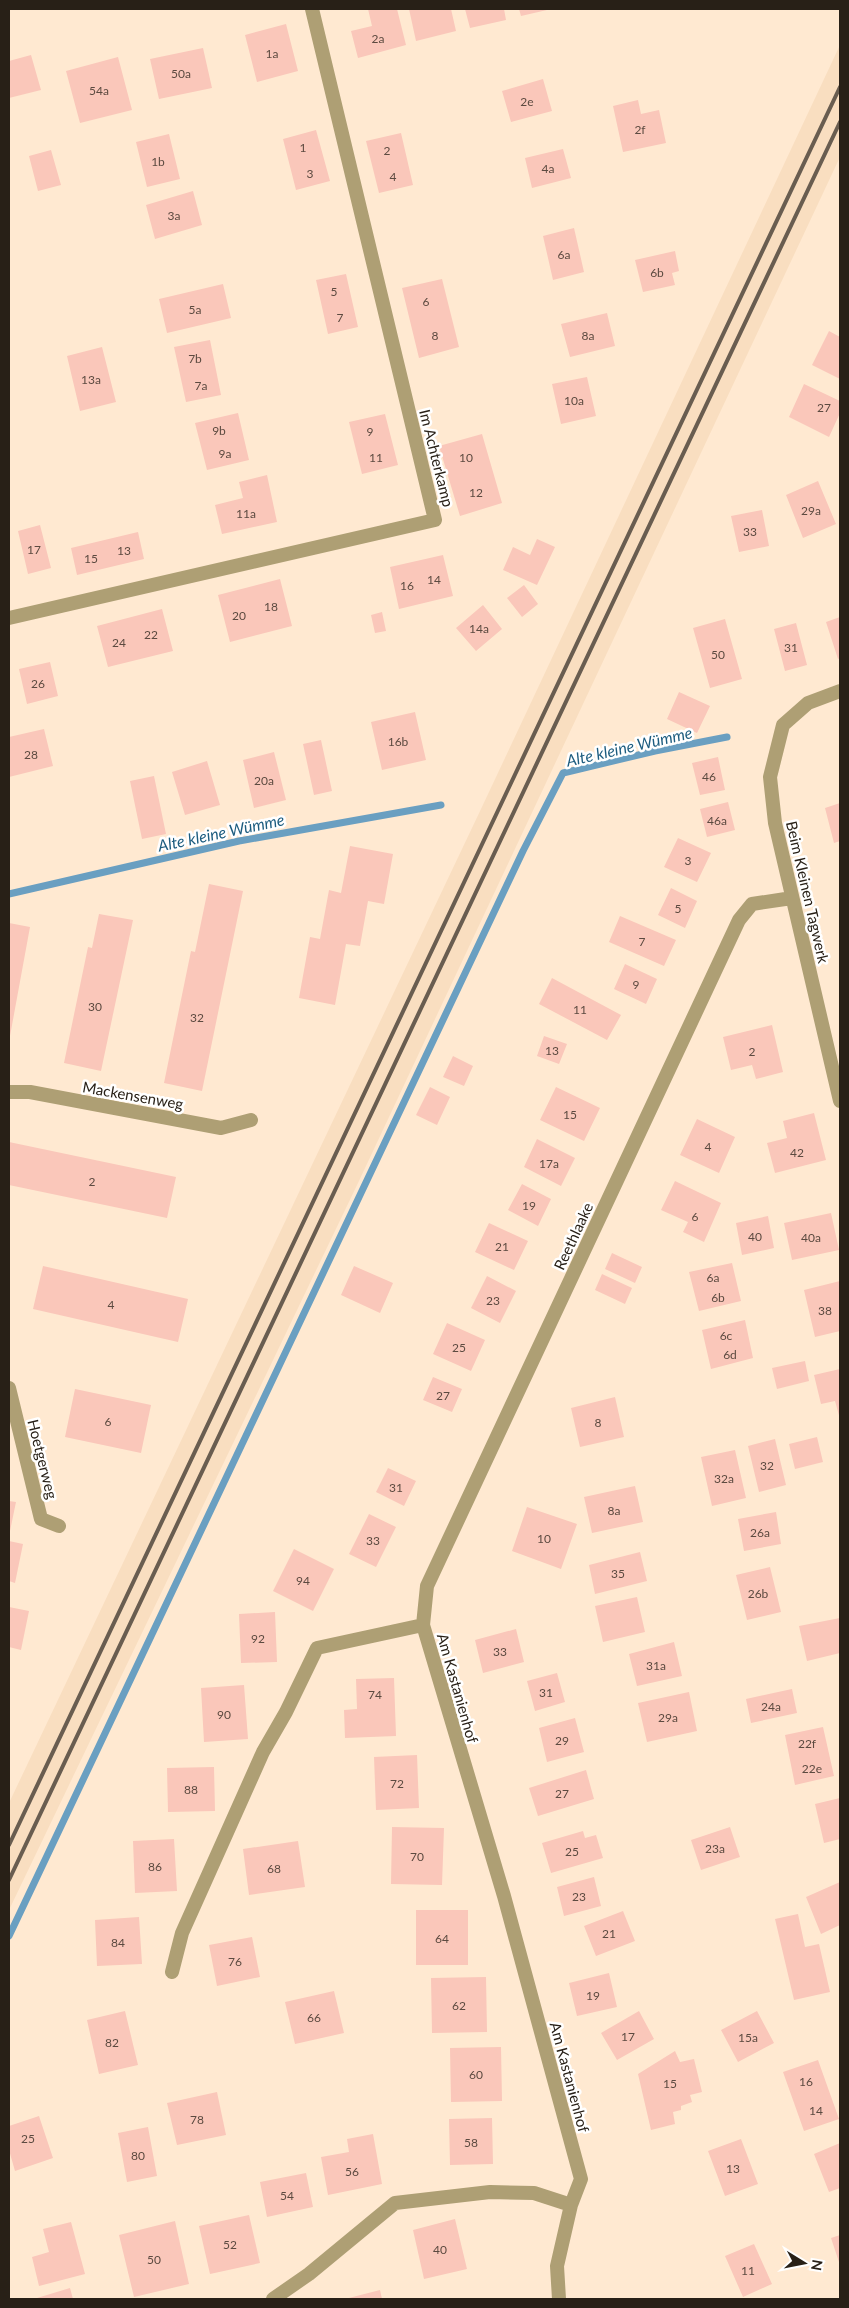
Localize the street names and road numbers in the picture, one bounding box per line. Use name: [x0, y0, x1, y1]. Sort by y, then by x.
street label: Im Achterkamp: [416, 407, 458, 509]
street label: Beim Kleinen Tagwerk: [783, 819, 833, 965]
street label: Mackensenweg: [81, 1077, 185, 1113]
street label: Reethlaake: [550, 1199, 596, 1272]
street label: Hoetgerweg: [24, 1417, 62, 1501]
street label: Am Kastanienhof: [434, 1631, 482, 1746]
street label: Am Kastanienhof: [547, 2020, 594, 2135]

